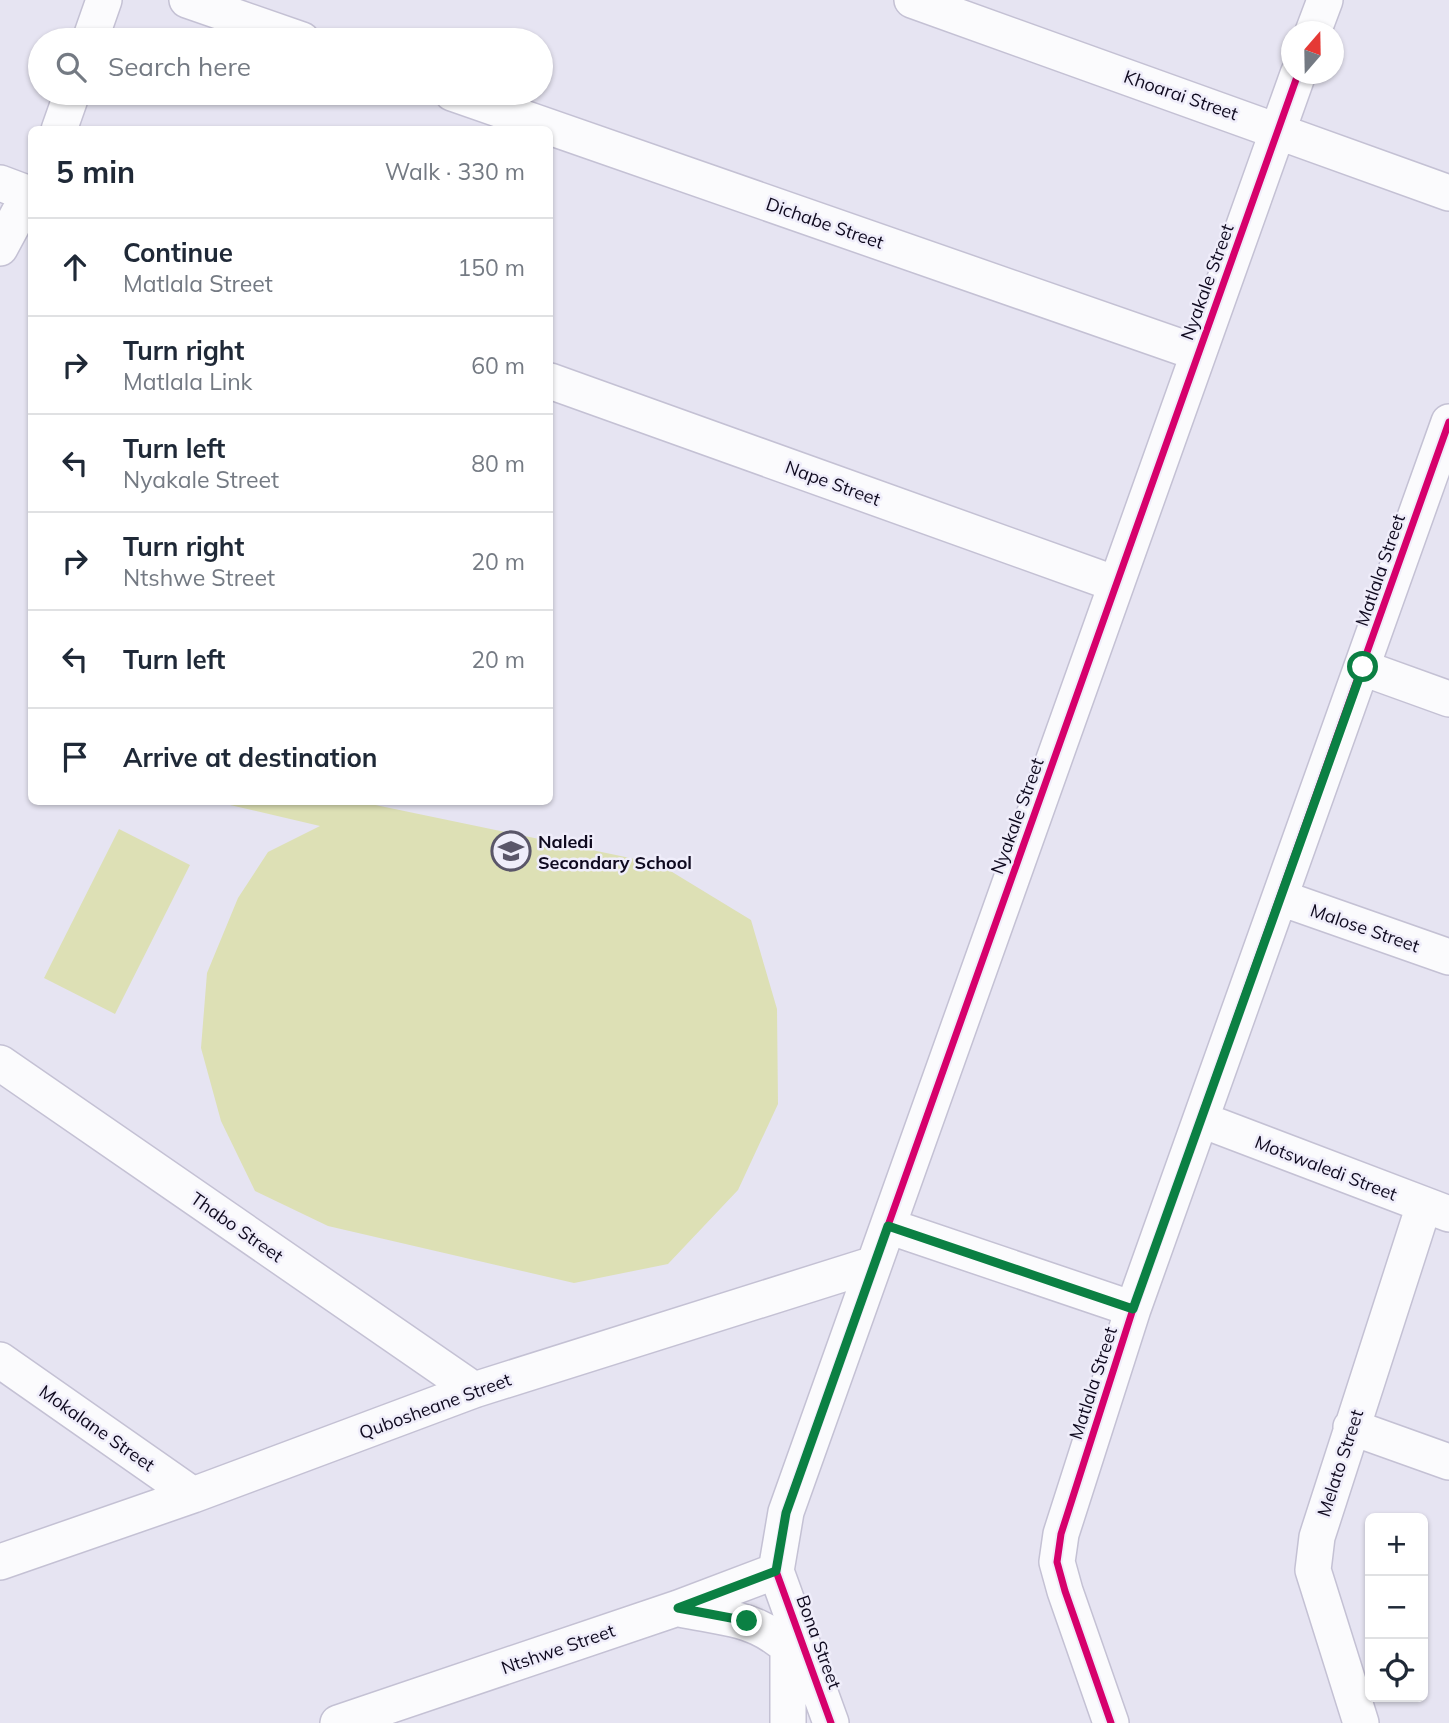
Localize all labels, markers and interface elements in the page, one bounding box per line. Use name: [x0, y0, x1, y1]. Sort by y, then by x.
north arrow: [1281, 21, 1344, 84]
search box: [28, 28, 553, 105]
icon: search: [52, 48, 90, 86]
text: Search here: [108, 50, 251, 83]
street label: Khoarai Street: [1121, 65, 1241, 125]
text: 5 min: [56, 153, 135, 191]
text: Walk · 330 m: [385, 157, 525, 186]
street label: Dichabe Street: [763, 192, 887, 254]
street label: Nyakale Street: [1175, 221, 1239, 343]
text: Continue: [123, 236, 233, 269]
icon: ahead: [56, 248, 94, 286]
text: 150 m: [457, 253, 525, 282]
text: Matlala Street: [123, 269, 273, 298]
text: Turn right: [123, 334, 244, 367]
icon: right: [56, 346, 94, 384]
text: 60 m: [471, 351, 525, 380]
text: Matlala Link: [123, 367, 252, 396]
text: Turn left: [123, 432, 225, 465]
icon: left: [56, 444, 94, 482]
text: 80 m: [471, 449, 525, 478]
street label: Nape Street: [782, 455, 884, 511]
text: Nyakale Street: [123, 465, 279, 494]
street label: Matlala Street: [1350, 511, 1410, 629]
text: Turn right: [123, 530, 244, 563]
icon: right: [56, 542, 94, 580]
text: 20 m: [471, 547, 525, 576]
text: Ntshwe Street: [123, 563, 275, 592]
icon: left: [56, 640, 94, 678]
text: Turn left: [123, 643, 225, 676]
text: 20 m: [471, 645, 525, 674]
route start: [1347, 651, 1378, 682]
icon: arrive: [56, 738, 94, 776]
text: Arrive at destination: [123, 741, 378, 774]
street label: Nyakale Street: [985, 755, 1049, 877]
school or university icon: Naledi Secondary School: [490, 830, 532, 872]
place label: Naledi Secondary School: [538, 830, 692, 874]
street label: Malose Street: [1307, 899, 1423, 957]
street label: Motswaledi Street: [1252, 1130, 1400, 1206]
street label: Thabo Street: [186, 1187, 288, 1267]
street label: Matlala Street: [1064, 1324, 1122, 1442]
street label: Qubosheane Street: [356, 1368, 514, 1444]
street label: Mokalane Street: [35, 1380, 159, 1476]
street label: Melato Street: [1312, 1407, 1368, 1519]
map controls: [1365, 1513, 1428, 1702]
button: +: [1365, 1513, 1428, 1576]
button: −: [1365, 1576, 1428, 1639]
street label: Bona Street: [791, 1592, 847, 1692]
route end: [731, 1605, 762, 1636]
street label: Ntshwe Street: [498, 1619, 618, 1679]
button: locate: [1365, 1639, 1428, 1702]

